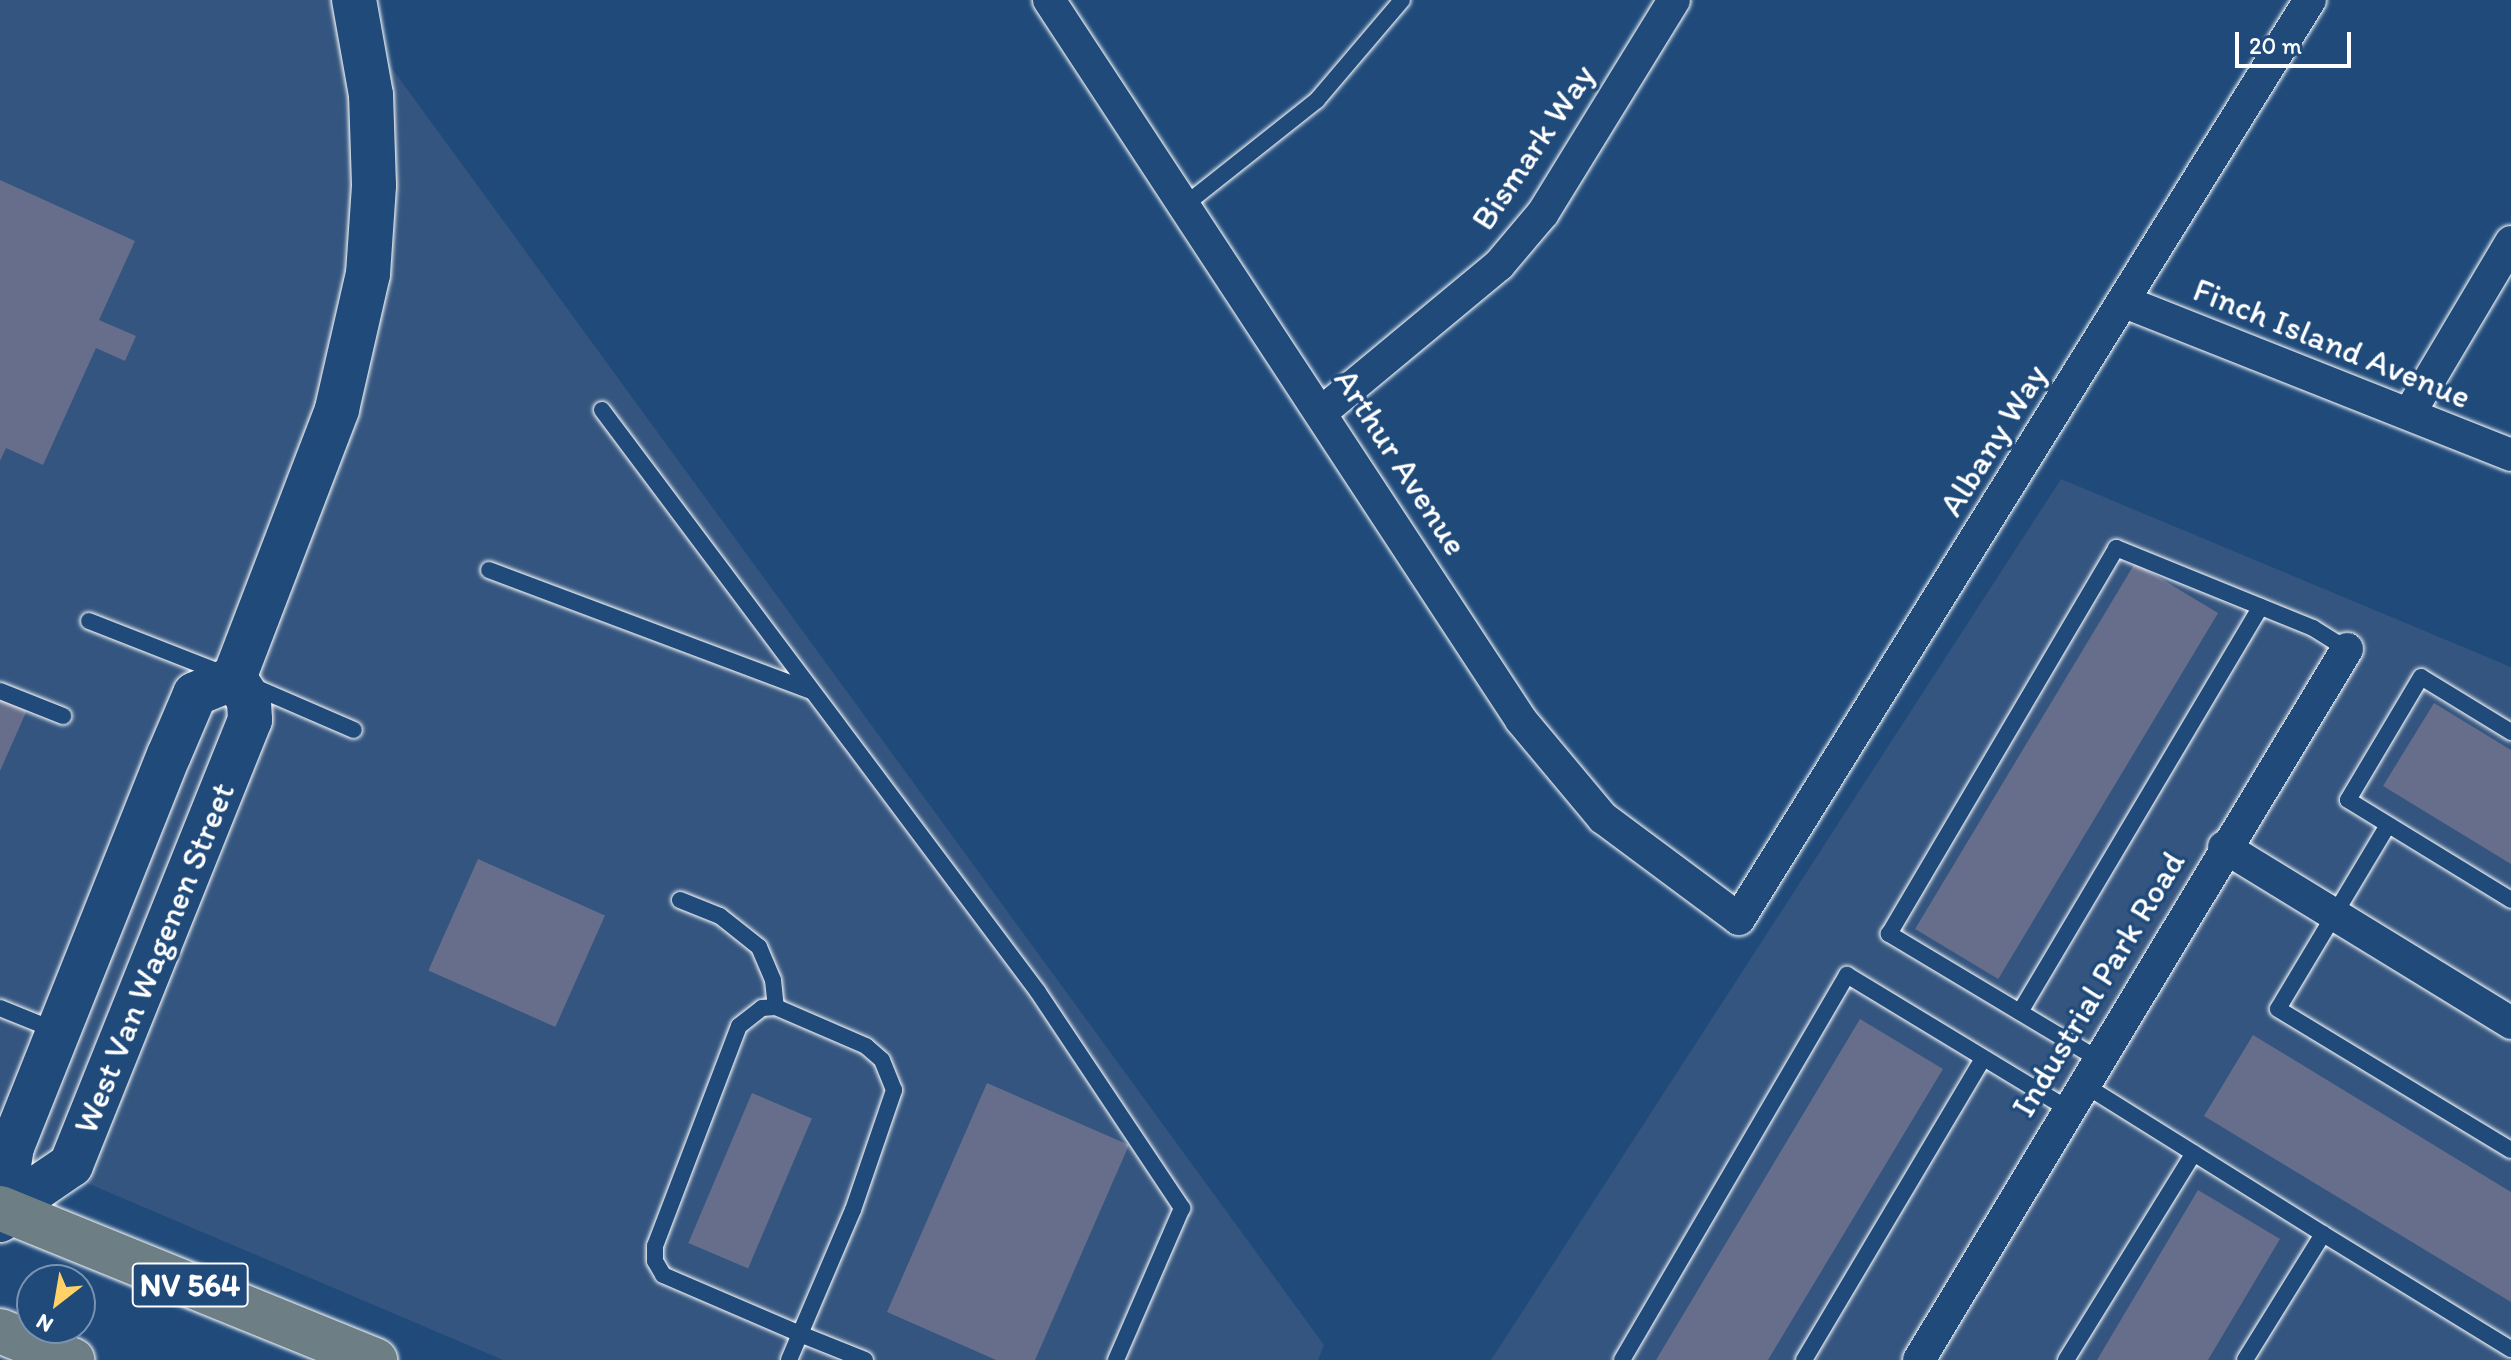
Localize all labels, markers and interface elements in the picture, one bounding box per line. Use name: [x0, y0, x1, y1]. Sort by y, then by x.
scale bar: [2239, 16, 2355, 66]
text: 20 m: [2249, 31, 2302, 60]
street label: Bismark Way: [1463, 57, 1603, 237]
street label: Finch Island Avenue: [2188, 269, 2476, 417]
street label: Albany Way: [1930, 357, 2056, 523]
street label: Arthur Avenue: [1326, 362, 1476, 562]
street label: West Van Wagenen Street: [65, 777, 243, 1139]
street label: Industrial Park Road: [2003, 844, 2193, 1124]
road number: NV 564: [130, 1257, 250, 1313]
north arrow: [16, 1264, 96, 1344]
text: N: [31, 1308, 58, 1339]

